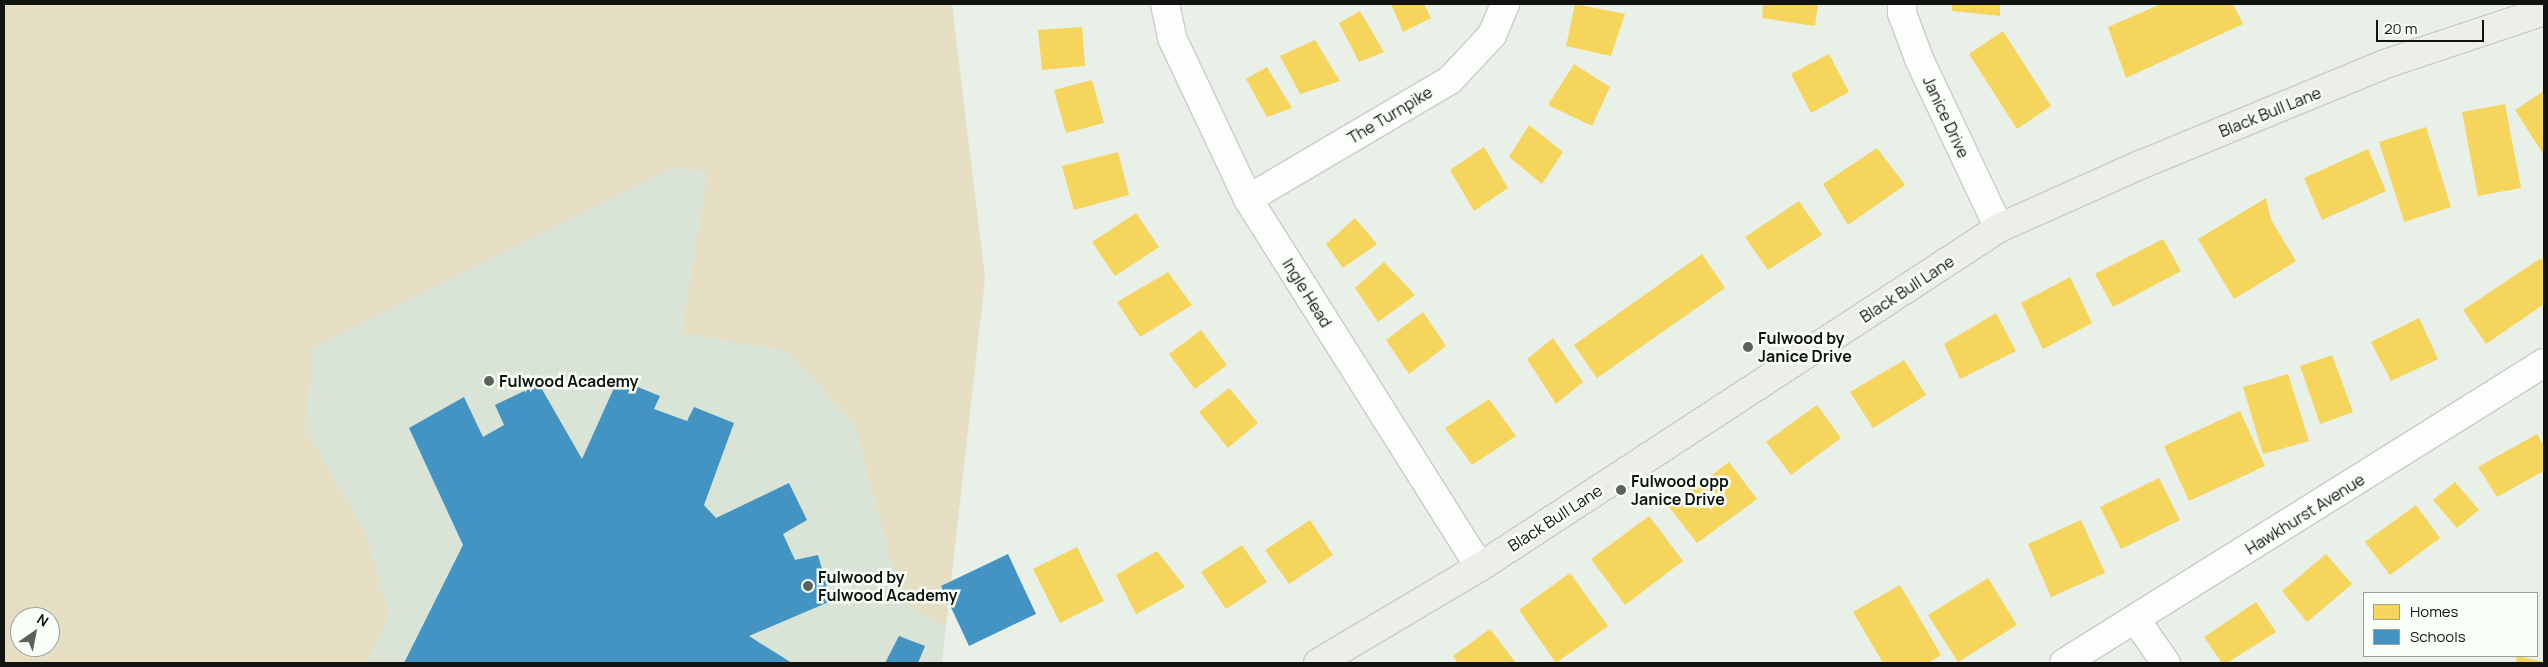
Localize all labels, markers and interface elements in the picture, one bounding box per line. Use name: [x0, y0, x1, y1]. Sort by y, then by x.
scale bar: [2378, 10, 2486, 42]
text: 20 m: [2384, 18, 2417, 39]
street label: Janice Drive: [1919, 73, 1973, 161]
street label: The Turnpike: [1344, 82, 1436, 148]
street label: Black Bull Lane: [2216, 83, 2324, 141]
street label: Black Bull Lane: [1856, 251, 1958, 327]
street label: Ingle Head: [1278, 255, 1336, 331]
place label: Fulwood by Janice Drive: [1758, 328, 1852, 366]
marker: Fulwood by Janice Drive: [1742, 341, 1754, 353]
place label: Fulwood Academy: [499, 371, 639, 391]
marker: Fulwood Academy: [483, 375, 495, 387]
street label: Hawkhurst Avenue: [2242, 470, 2368, 558]
place label: Fulwood opp Janice Drive: [1631, 471, 1729, 509]
street label: Black Bull Lane: [1504, 480, 1606, 556]
marker: Fulwood opp Janice Drive: [1615, 484, 1627, 496]
place label: Fulwood by Fulwood Academy: [818, 567, 958, 605]
marker: Fulwood by Fulwood Academy: [802, 580, 814, 592]
legend: [2363, 592, 2538, 657]
text: Homes: [2410, 601, 2458, 622]
north arrow: [10, 607, 60, 657]
text: N: [34, 609, 52, 631]
text: Schools: [2410, 626, 2466, 647]

